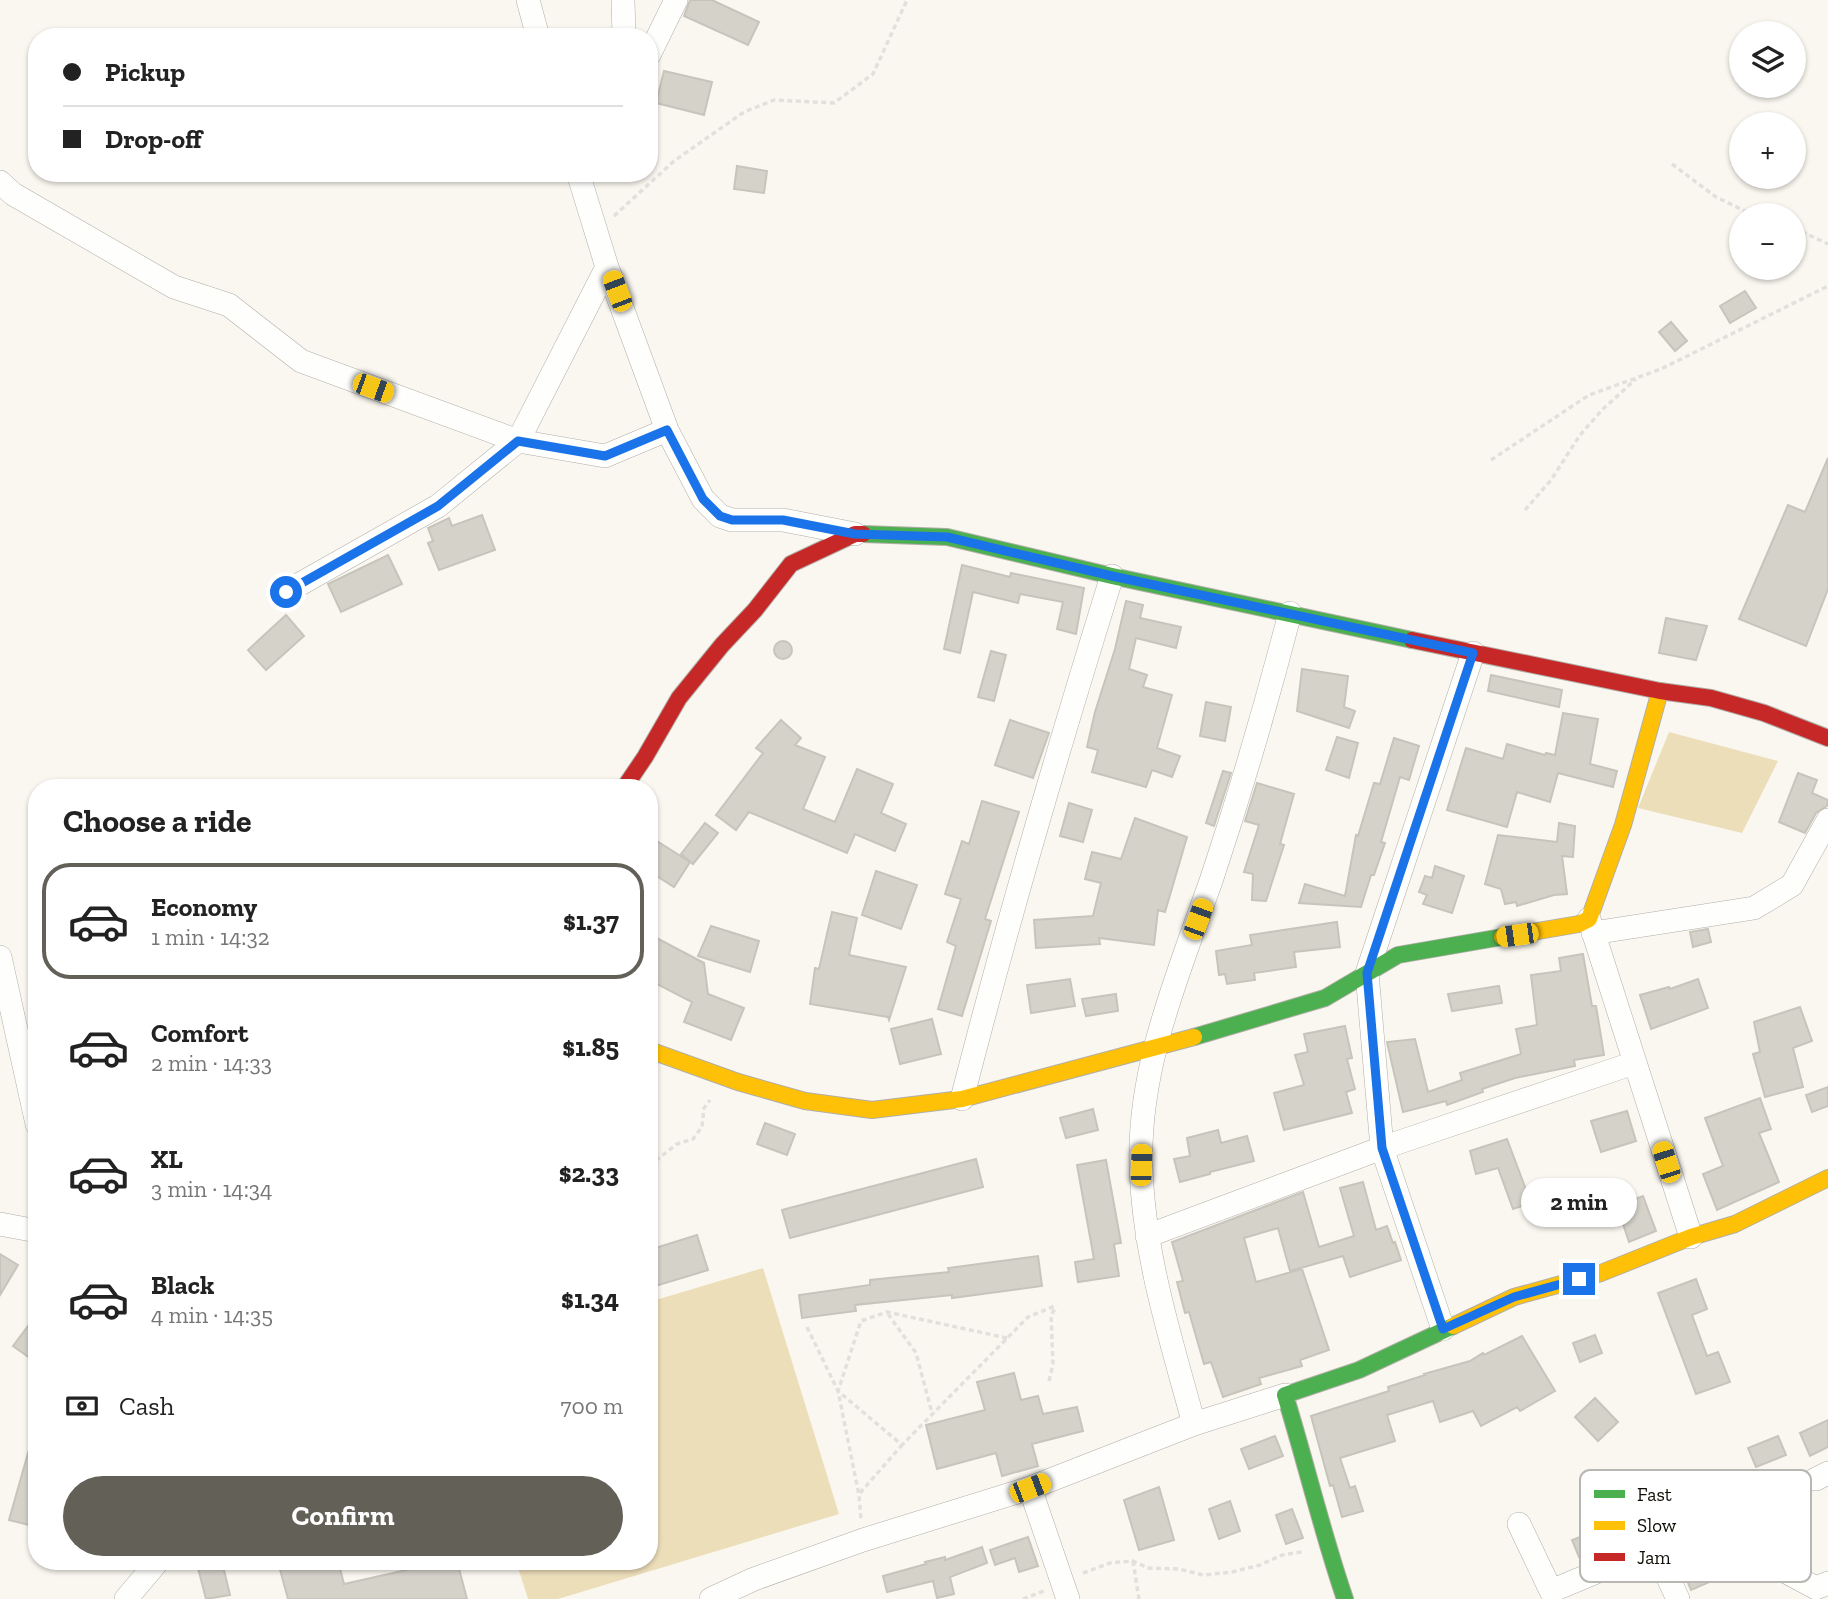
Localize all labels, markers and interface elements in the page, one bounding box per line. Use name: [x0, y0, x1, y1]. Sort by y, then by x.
map controls: [1729, 21, 1806, 280]
button: layers: [1729, 21, 1806, 98]
text: Pickup: [105, 56, 185, 88]
button: +: [1729, 112, 1806, 189]
text: Drop-off: [105, 123, 202, 155]
button: −: [1729, 203, 1806, 280]
car: [600, 268, 635, 314]
car: [350, 371, 397, 405]
route start: [270, 576, 302, 608]
text: Choose a ride: [63, 802, 251, 840]
icon: car: [67, 890, 130, 953]
text: Economy: [151, 891, 257, 923]
car: [1181, 896, 1216, 942]
text: $1.37: [563, 905, 619, 937]
car: [1495, 922, 1540, 948]
text: 1 min · 14:32: [151, 923, 270, 951]
icon: car: [67, 1016, 130, 1079]
text: Comfort: [151, 1017, 248, 1049]
text: $1.85: [562, 1031, 619, 1063]
text: 2 min · 14:33: [151, 1049, 272, 1077]
car: [1650, 1139, 1683, 1185]
icon: car: [67, 1142, 130, 1205]
text: XL: [151, 1143, 183, 1175]
car: [1130, 1144, 1153, 1186]
text: $2.33: [559, 1157, 619, 1189]
text: 3 min · 14:34: [151, 1175, 272, 1203]
callout: 2 min: [1521, 1178, 1637, 1226]
text: 2 min: [1550, 1188, 1608, 1216]
route end: [1563, 1263, 1595, 1295]
icon: car: [67, 1268, 130, 1331]
text: Black: [151, 1269, 214, 1301]
text: $1.34: [561, 1283, 619, 1315]
text: 4 min · 14:35: [151, 1301, 273, 1329]
icon: cash: [63, 1387, 101, 1425]
text: Cash: [119, 1390, 174, 1422]
text: 700 m: [561, 1392, 623, 1420]
legend: [1580, 1470, 1811, 1582]
car: [1007, 1471, 1054, 1505]
button: Confirm: [63, 1476, 623, 1556]
text: Fast: [1637, 1483, 1672, 1506]
text: Slow: [1637, 1514, 1677, 1537]
text: Jam: [1637, 1546, 1671, 1569]

